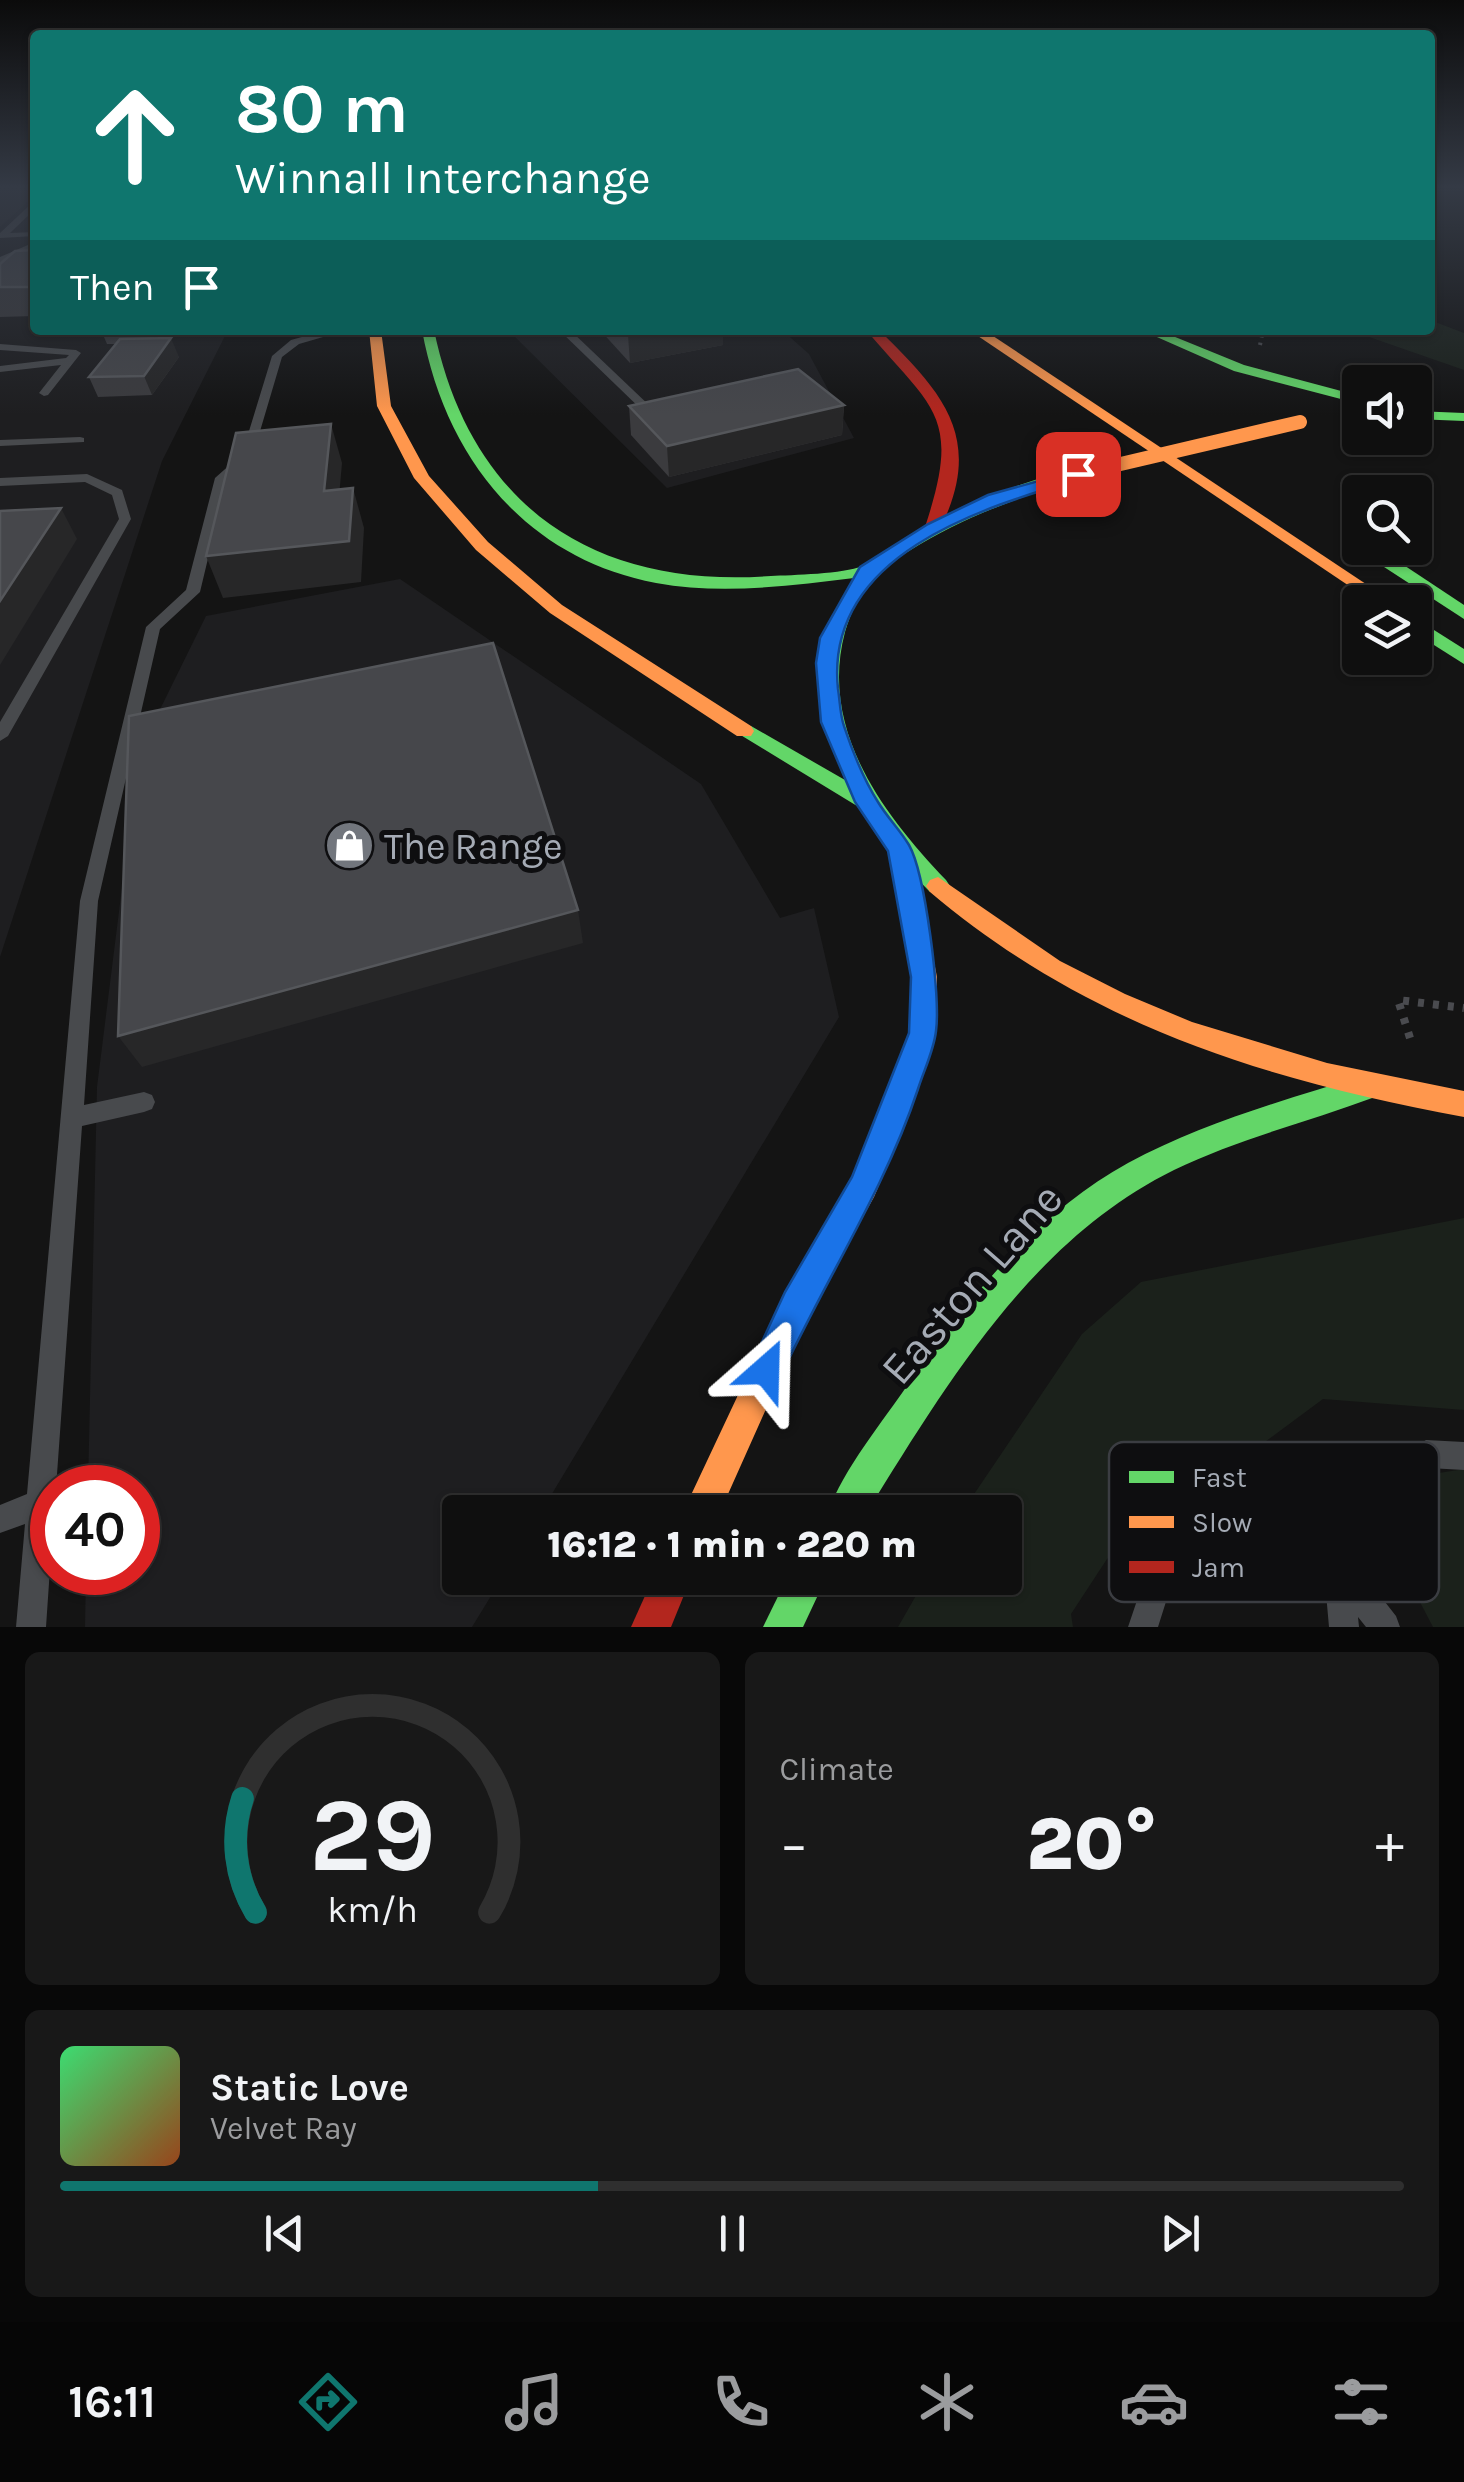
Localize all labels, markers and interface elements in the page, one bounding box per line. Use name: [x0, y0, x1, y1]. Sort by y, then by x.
text: 80 m: [235, 68, 409, 150]
icon: ahead: [70, 70, 200, 200]
text: Winnall Interchange: [235, 152, 651, 204]
icon: arrive: [174, 260, 229, 315]
text: Then: [70, 265, 154, 310]
map controls: [1342, 365, 1432, 675]
button: sound: [1342, 365, 1432, 455]
pin: [1036, 432, 1121, 517]
icon: arrive: [1051, 447, 1106, 502]
button: search: [1342, 475, 1432, 565]
button: layers: [1342, 585, 1432, 675]
shop icon: The Range: [323, 820, 375, 872]
place label: The Range: [384, 824, 563, 869]
street label: Easton Lane: [870, 1173, 1073, 1395]
position arrow: [714, 1318, 818, 1422]
legend: [1109, 1442, 1439, 1602]
text: Fast: [1192, 1461, 1247, 1494]
speed limit sign: 40: [30, 1465, 160, 1595]
text: Slow: [1192, 1506, 1252, 1539]
text: 16:12 · 1 min · 220 m: [547, 1522, 917, 1567]
text: Jam: [1192, 1551, 1245, 1584]
text: Climate: [780, 1751, 894, 1788]
text: 29: [309, 1775, 435, 1896]
text: 20°: [1026, 1800, 1157, 1888]
text: −: [780, 1812, 808, 1876]
text: +: [1375, 1812, 1404, 1876]
text: km/h: [327, 1889, 418, 1931]
text: Static Love: [210, 2065, 409, 2110]
text: Velvet Ray: [210, 2110, 357, 2147]
icon: previous: [257, 2206, 312, 2261]
icon: pause: [705, 2206, 760, 2261]
icon: next: [1153, 2206, 1208, 2261]
icon: directions: [293, 2367, 363, 2437]
icon: music: [499, 2367, 569, 2437]
icon: phone: [706, 2367, 776, 2437]
icon: climate: [912, 2367, 982, 2437]
icon: car: [1119, 2367, 1189, 2437]
icon: filters: [1326, 2367, 1396, 2437]
text: 16:11: [68, 2376, 156, 2428]

